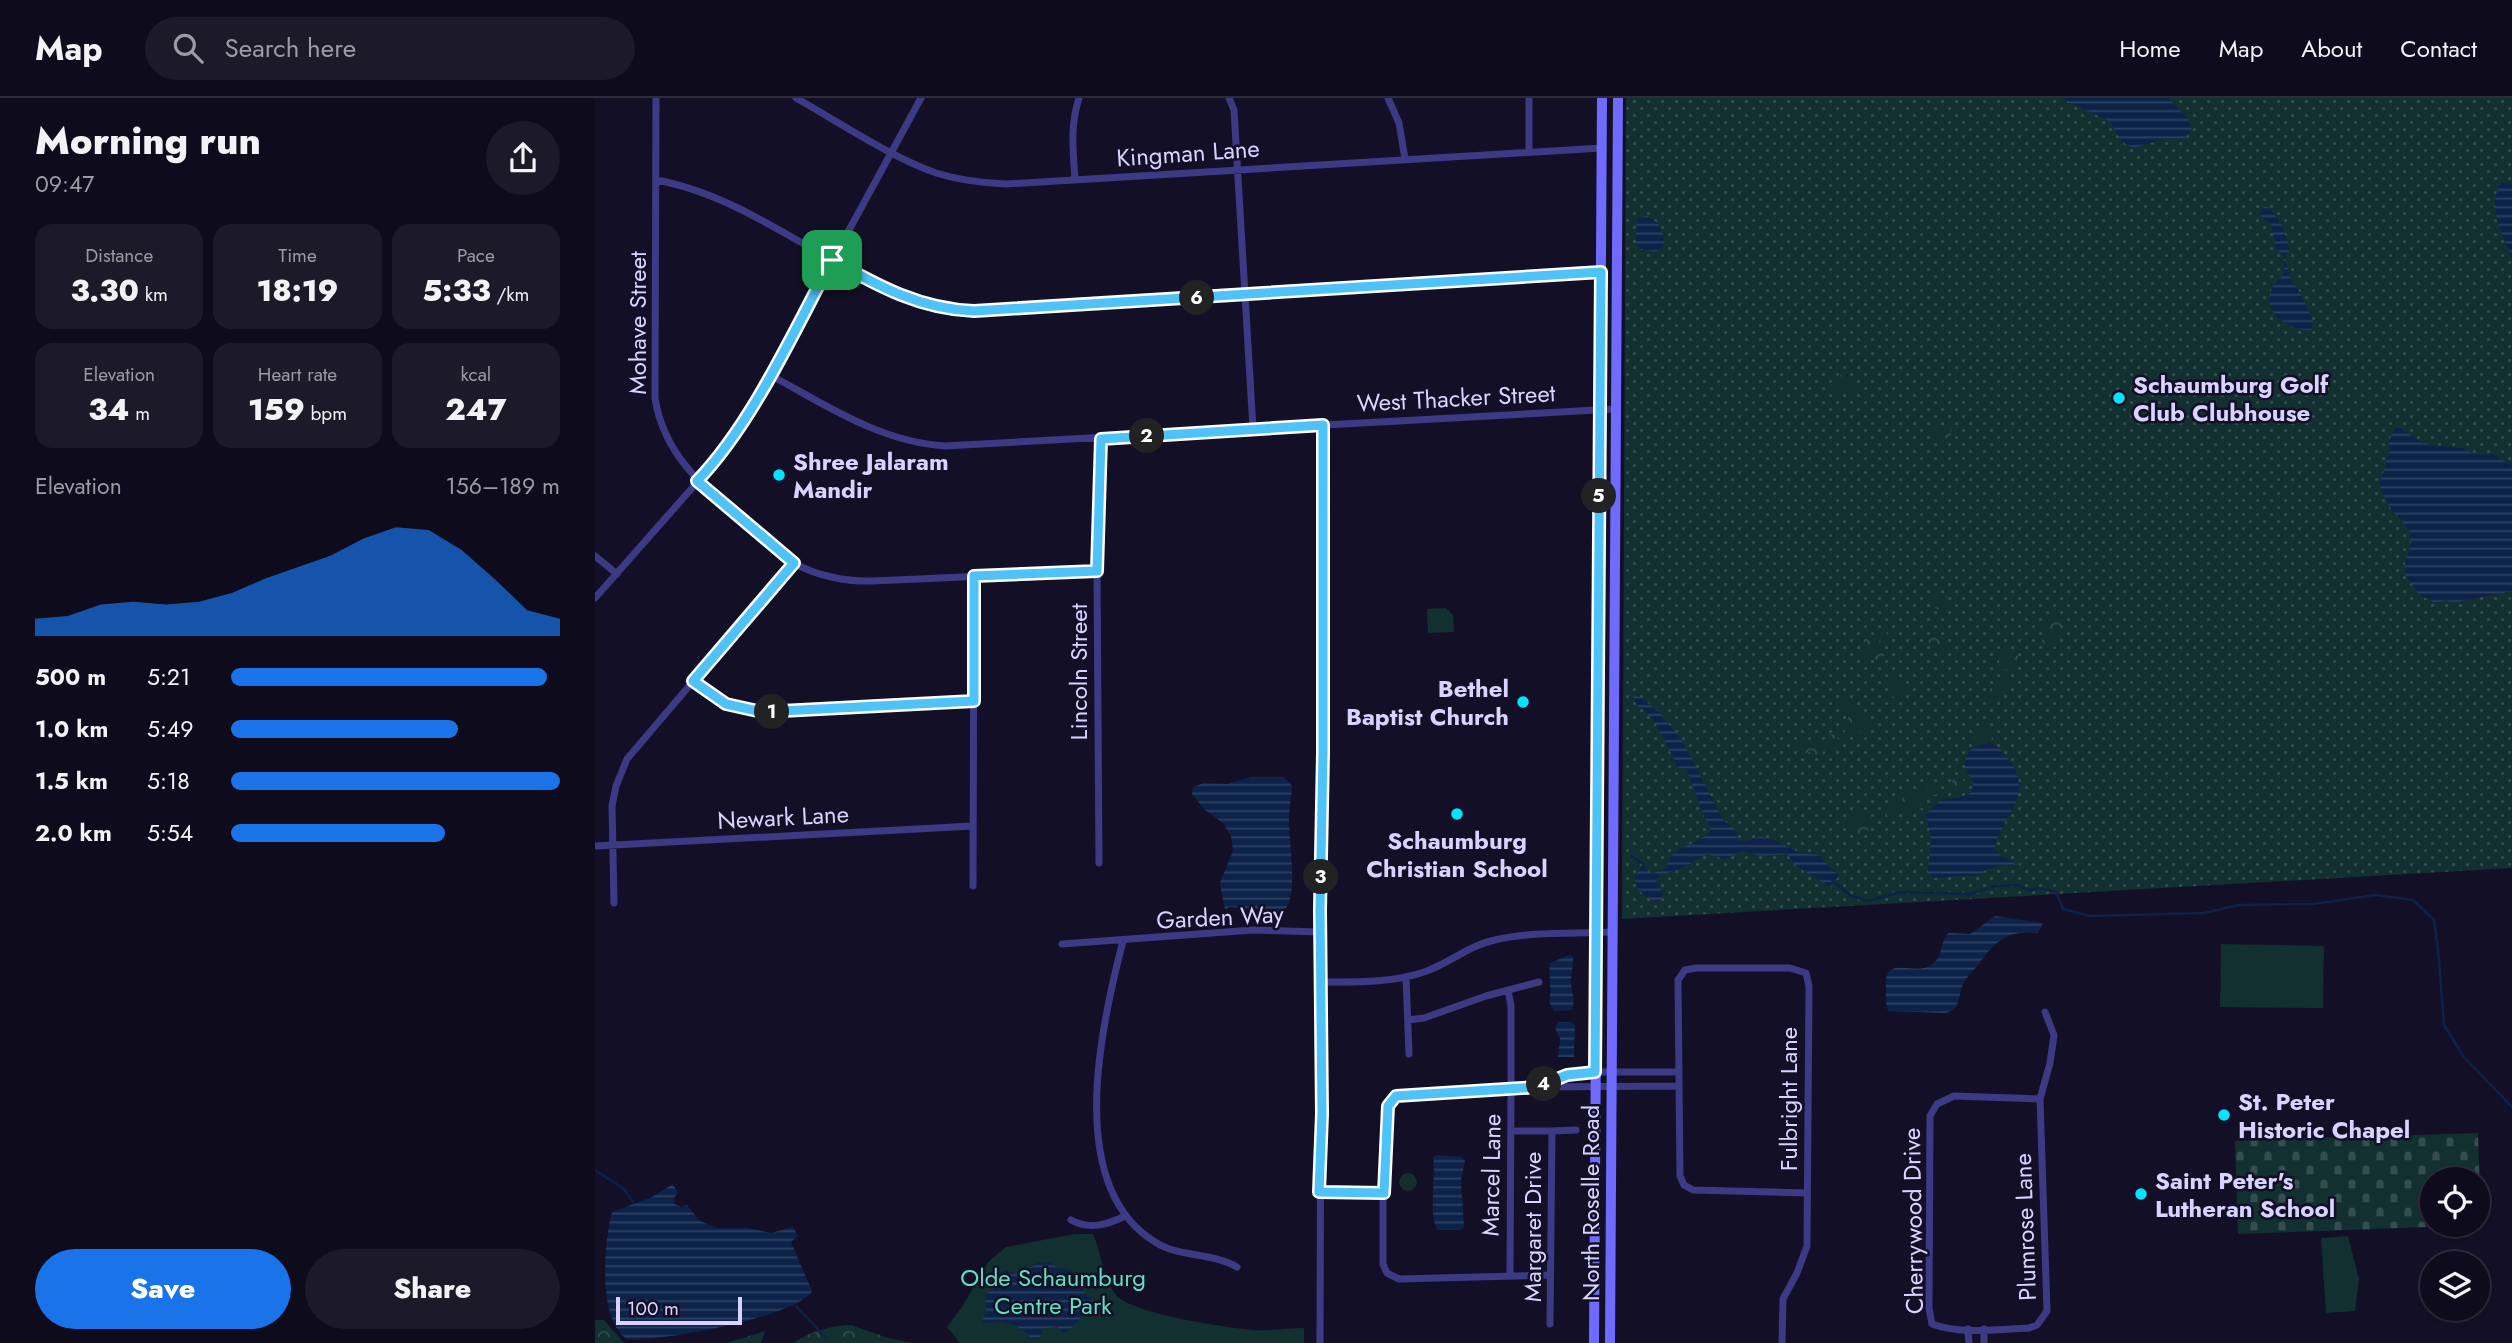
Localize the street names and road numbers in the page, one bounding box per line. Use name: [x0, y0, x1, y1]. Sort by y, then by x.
street label: Kingman Lane: [1115, 131, 1261, 175]
street label: Mohave Street: [620, 251, 655, 395]
street label: West Thacker Street: [1356, 375, 1556, 421]
street label: Lincoln Street: [1061, 603, 1096, 740]
street label: Newark Lane: [716, 796, 850, 838]
street label: Garden Way: [1155, 896, 1285, 938]
street label: Fulbright Lane: [1771, 1027, 1806, 1171]
street label: North Roselle Road: [1573, 1105, 1608, 1301]
street label: Marcel Lane: [1472, 1113, 1510, 1237]
street label: Cherrywood Drive: [1894, 1128, 1932, 1314]
street label: Margaret Drive: [1515, 1152, 1550, 1302]
street label: Plumrose Lane: [2005, 1153, 2045, 1301]

